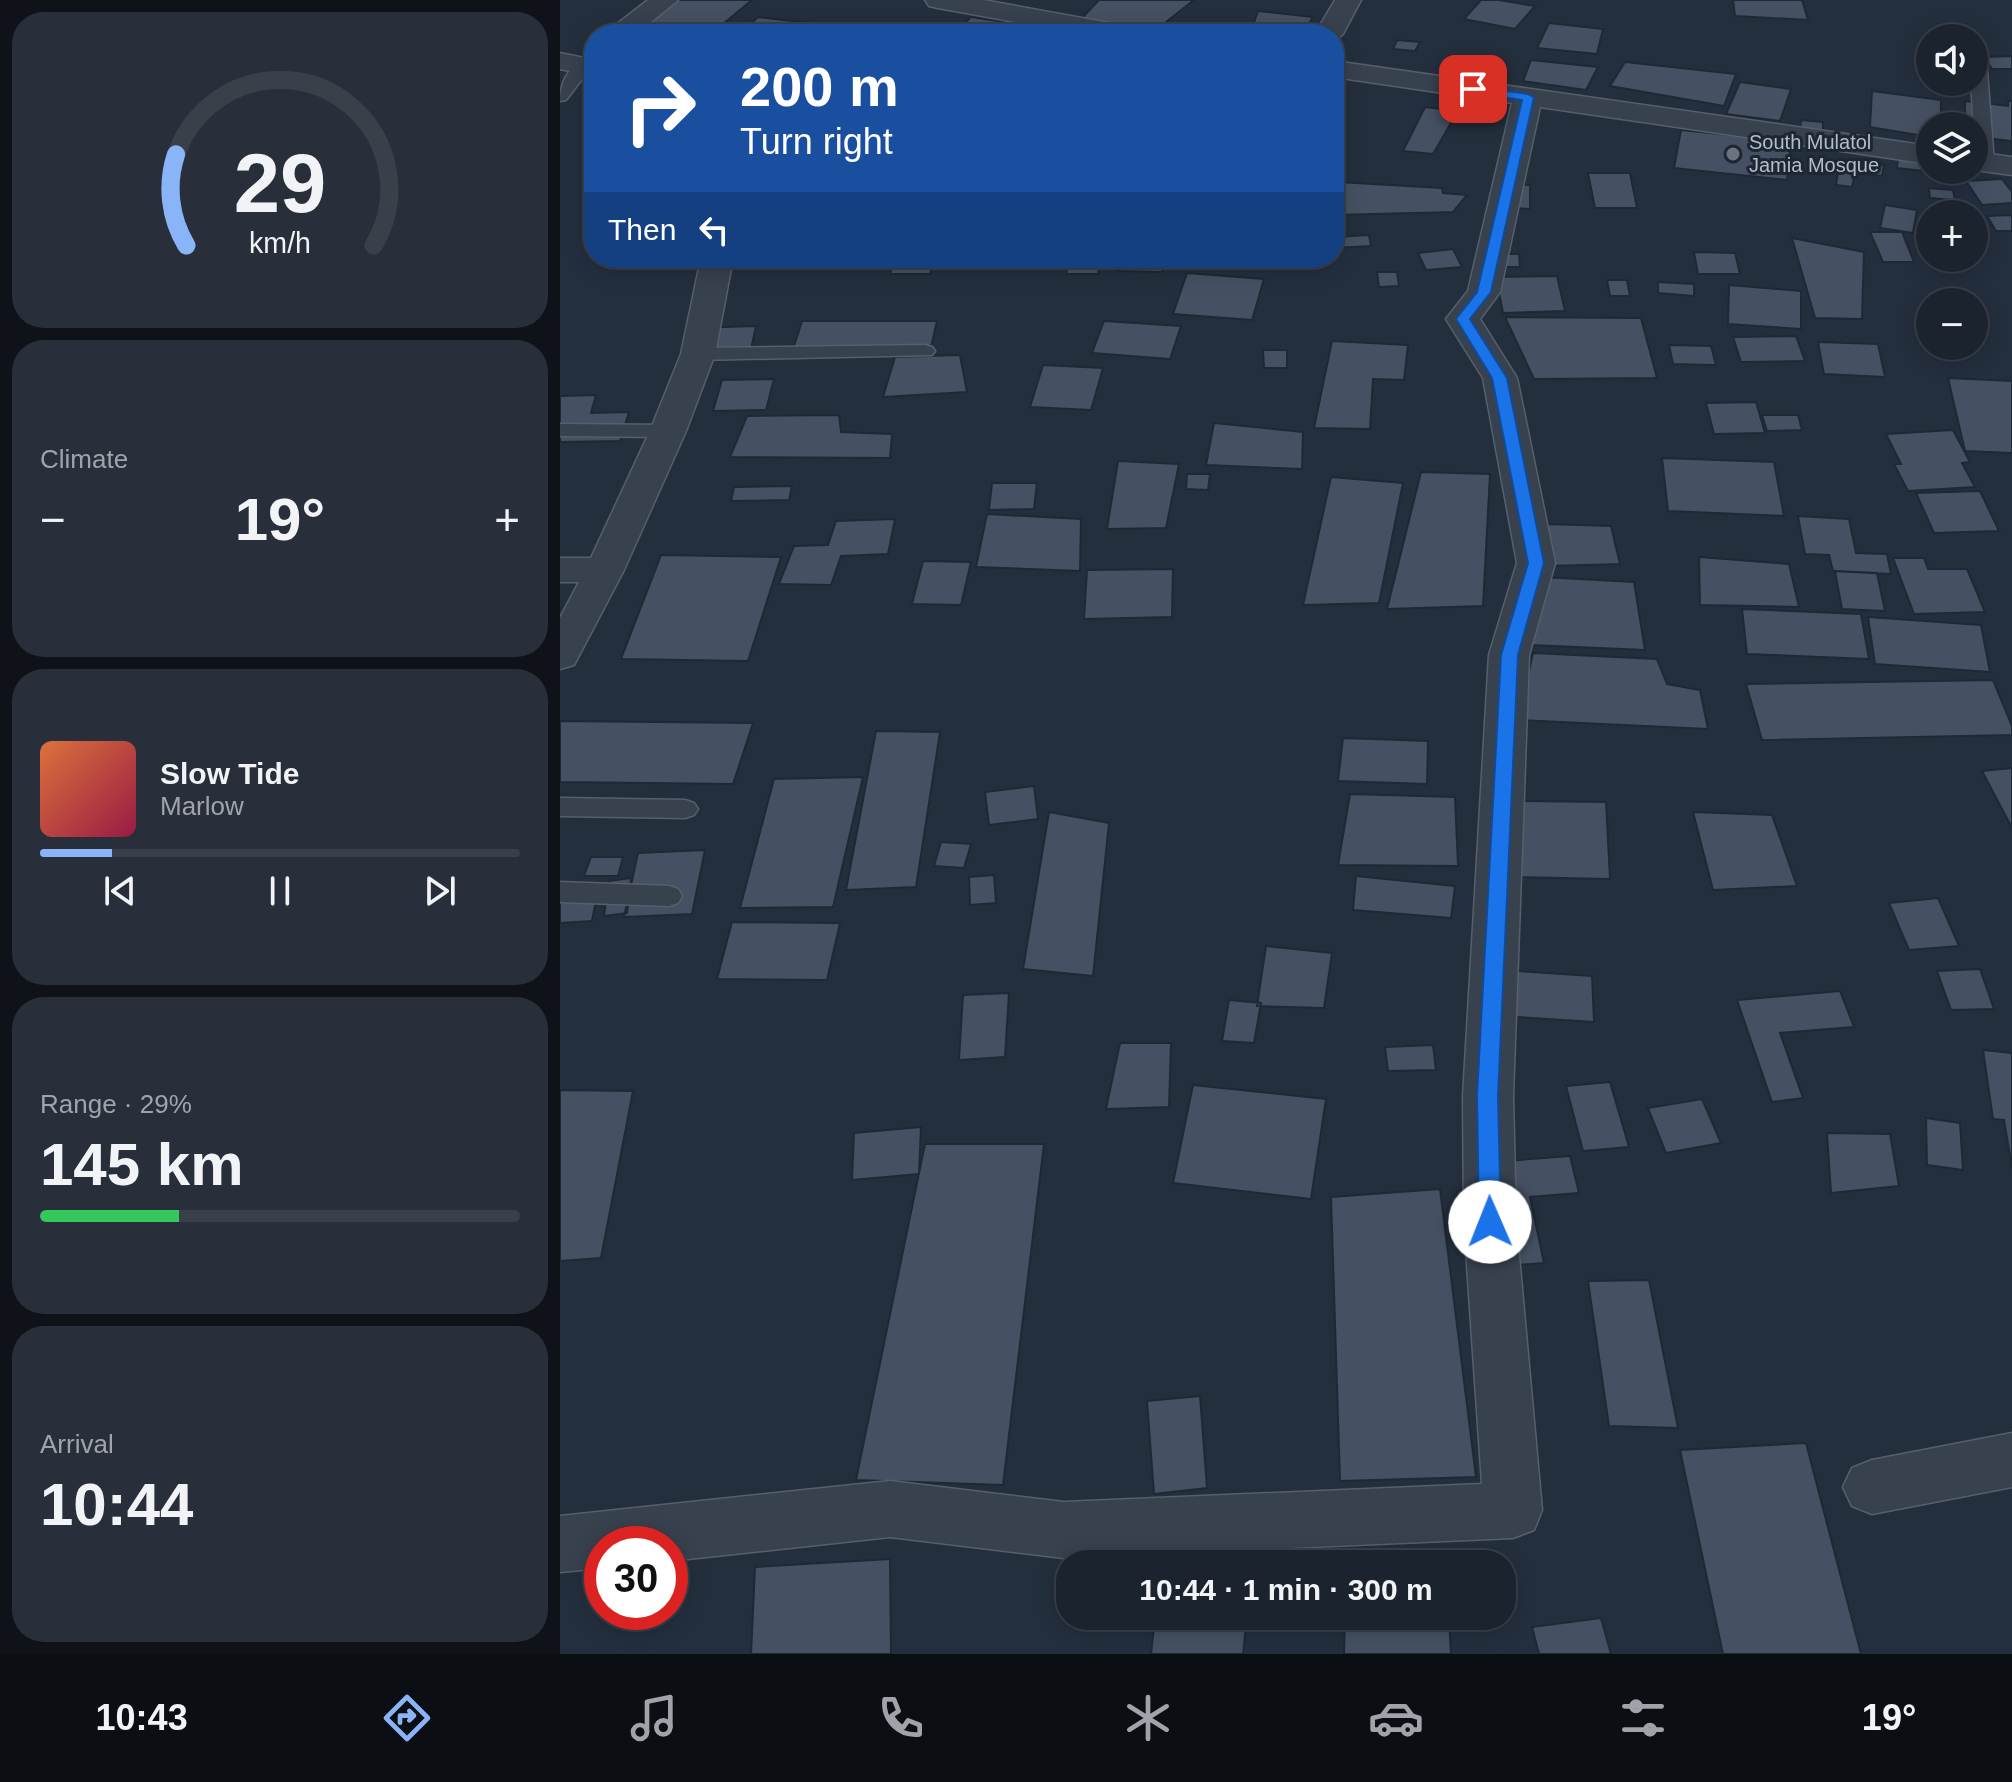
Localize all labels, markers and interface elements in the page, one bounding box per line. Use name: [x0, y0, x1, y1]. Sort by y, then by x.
map controls: [1916, 24, 1988, 360]
button: sound: [1916, 24, 1988, 96]
text: 200 m: [740, 55, 899, 118]
pin: [1439, 55, 1507, 123]
icon: right: [608, 56, 712, 160]
icon: arrive: [1451, 67, 1495, 111]
button: layers: [1916, 112, 1988, 184]
text: Turn right: [740, 121, 893, 162]
place label: South Mulatol Jamia Mosque: [1749, 131, 1879, 176]
text: 29: [234, 137, 326, 230]
marker: South Mulatol Jamia Mosque: [1724, 145, 1742, 163]
button: +: [1916, 200, 1988, 272]
icon: left: [692, 208, 736, 252]
text: Then: [608, 213, 676, 246]
text: km/h: [249, 227, 311, 259]
button: −: [1916, 288, 1988, 360]
text: Climate: [40, 444, 128, 474]
text: 19°: [235, 486, 325, 553]
text: −: [40, 495, 66, 544]
text: +: [494, 495, 520, 544]
text: Slow Tide: [160, 757, 299, 790]
text: Marlow: [160, 791, 244, 821]
icon: previous: [98, 869, 142, 913]
icon: pause: [258, 869, 302, 913]
icon: next: [418, 869, 462, 913]
text: Range · 29%: [40, 1089, 192, 1119]
text: 145 km: [40, 1131, 244, 1198]
position arrow: [1448, 1180, 1532, 1264]
text: Arrival: [40, 1429, 114, 1459]
text: 10:44: [40, 1471, 193, 1538]
speed limit sign: 30: [584, 1526, 688, 1630]
text: 10:44 · 1 min · 300 m: [1139, 1573, 1433, 1606]
icon: directions: [379, 1690, 435, 1746]
icon: music: [626, 1690, 682, 1746]
icon: phone: [873, 1690, 929, 1746]
icon: climate: [1120, 1690, 1176, 1746]
icon: car: [1368, 1690, 1424, 1746]
icon: filters: [1615, 1690, 1671, 1746]
text: 10:43: [96, 1697, 188, 1738]
text: 19°: [1862, 1697, 1916, 1738]

